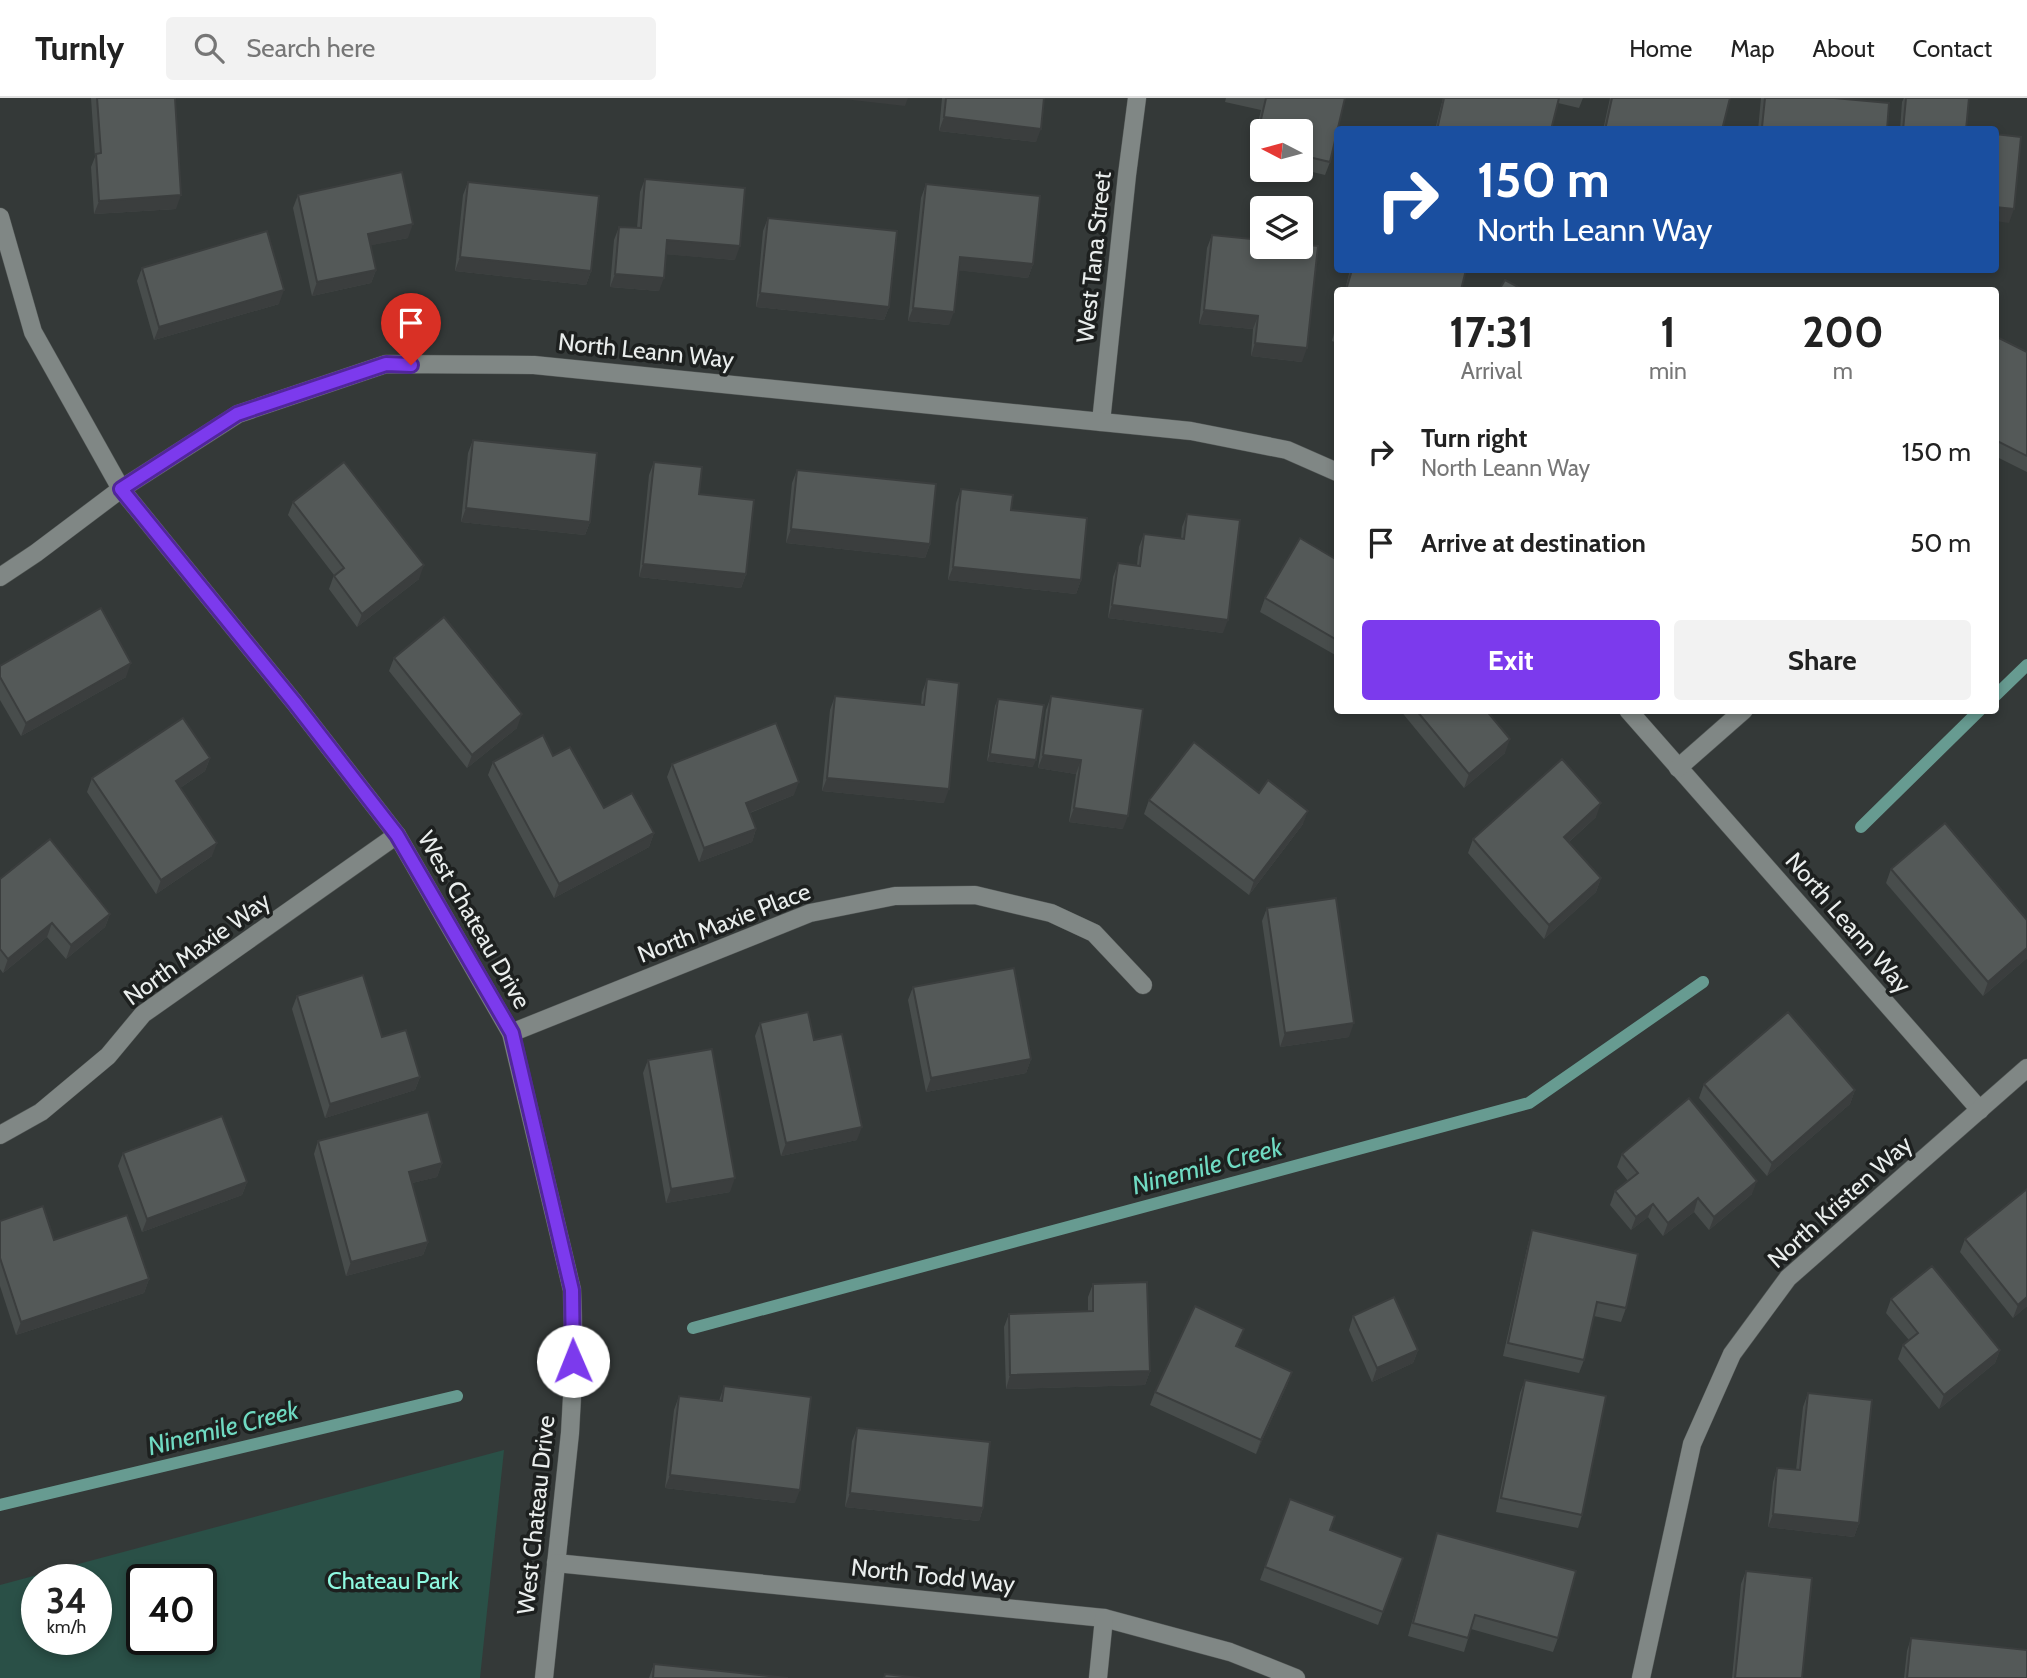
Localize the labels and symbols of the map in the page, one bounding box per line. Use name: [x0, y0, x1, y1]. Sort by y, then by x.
north arrow: [1250, 119, 1312, 182]
street label: West Tana Street: [1070, 170, 1117, 344]
pin: [381, 293, 441, 365]
street label: North Leann Way: [557, 327, 735, 374]
street label: West Chateau Drive: [412, 826, 537, 1014]
street label: North Leann Way: [1780, 847, 1917, 999]
street label: North Maxie Place: [633, 876, 814, 969]
street label: North Maxie Way: [118, 886, 276, 1011]
street label: North Kristen Way: [1762, 1129, 1918, 1274]
water label: Ninemile Creek: [1128, 1130, 1287, 1201]
position arrow: [536, 1324, 610, 1398]
water label: Ninemile Creek: [144, 1394, 303, 1462]
street label: West Chateau Drive: [511, 1414, 560, 1616]
street label: North Todd Way: [850, 1552, 1017, 1599]
speed limit sign: 40: [126, 1564, 217, 1655]
park label: Chateau Park: [327, 1566, 459, 1595]

